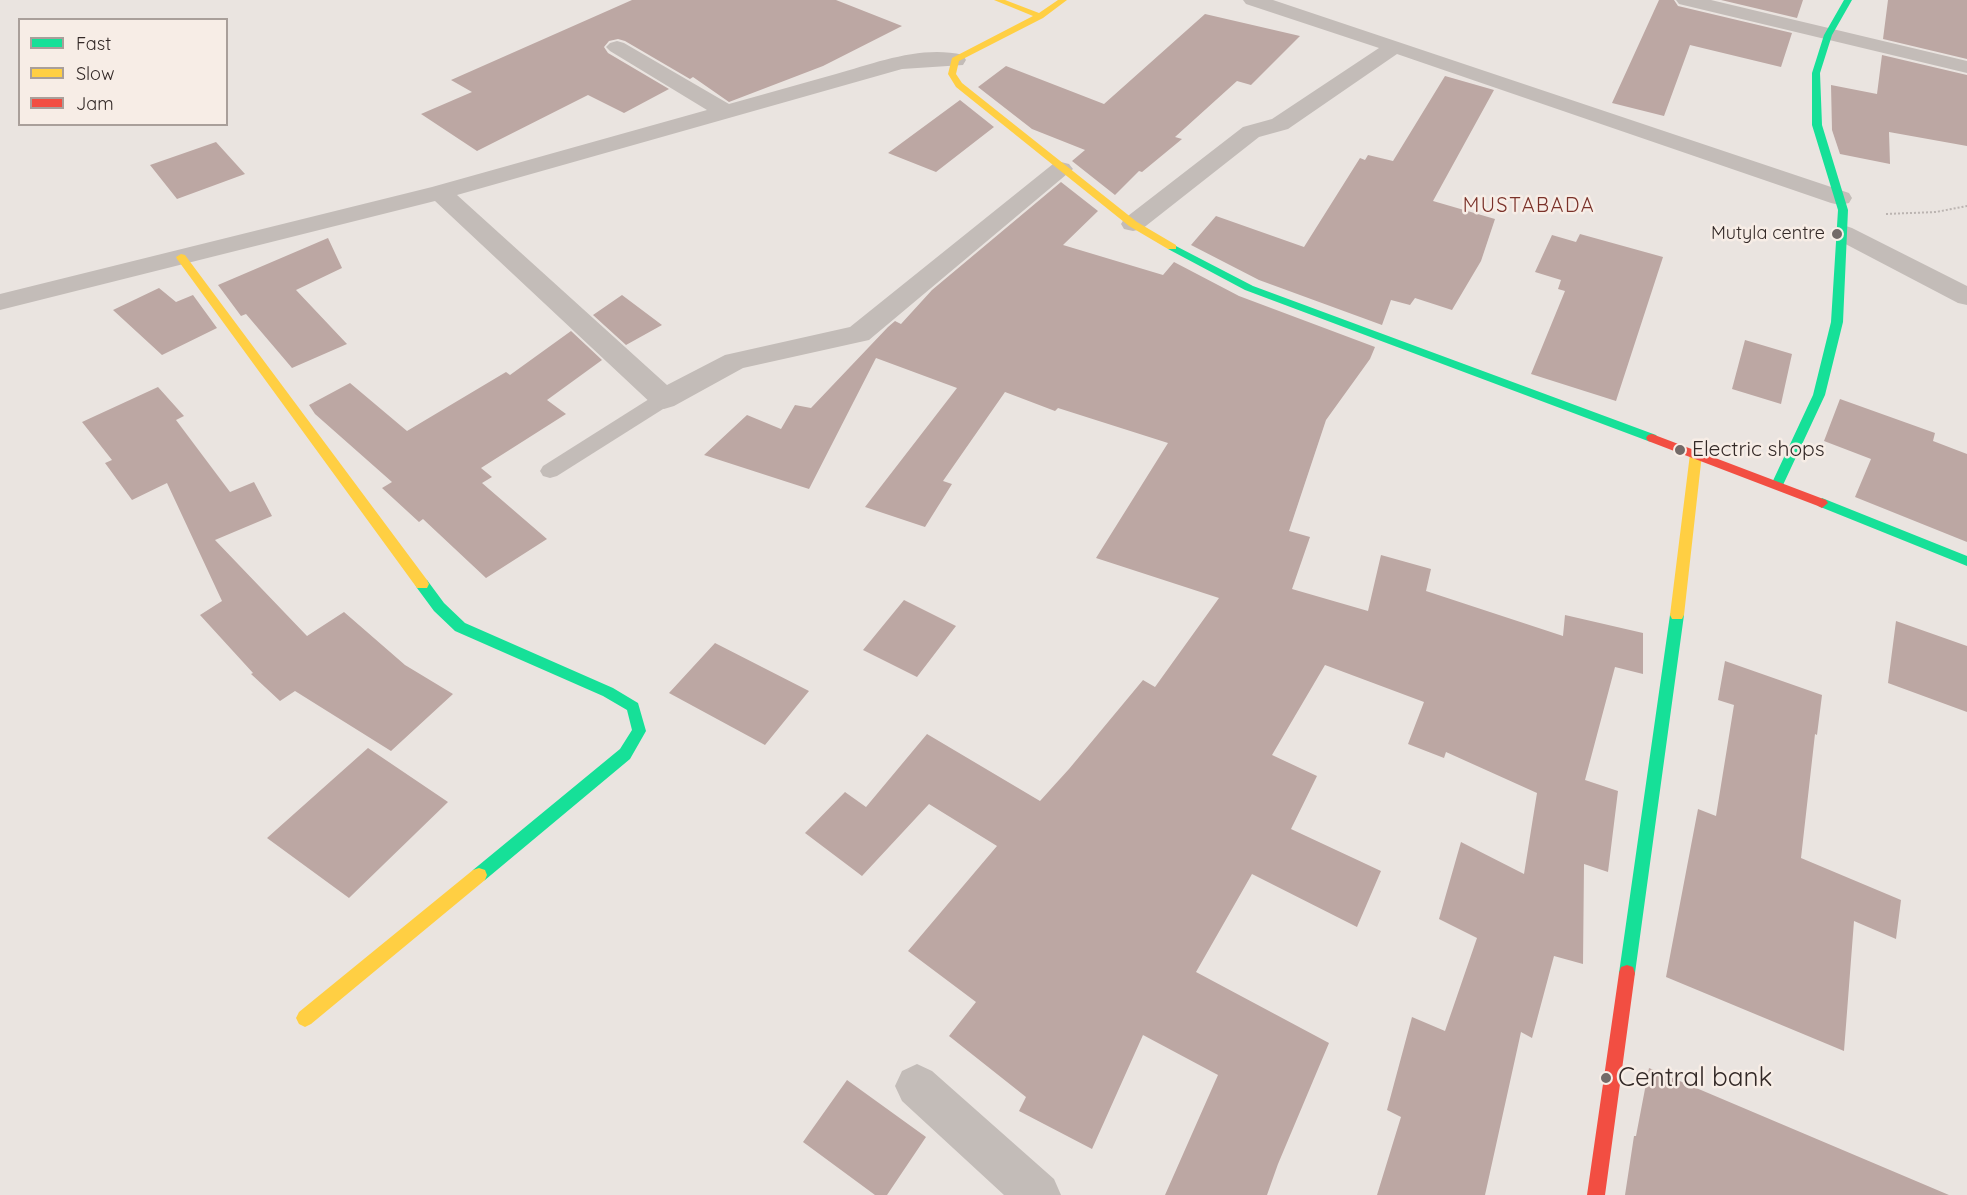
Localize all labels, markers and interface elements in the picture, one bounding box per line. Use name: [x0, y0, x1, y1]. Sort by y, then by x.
legend: [18, 18, 228, 126]
text: Fast: [76, 32, 111, 55]
text: Slow: [76, 62, 114, 85]
text: Jam: [76, 92, 114, 115]
district label: MUSTABADA: [1463, 194, 1595, 218]
place label: Mutyla centre: [1711, 223, 1825, 245]
marker: Mutyla centre: [1830, 227, 1844, 241]
place label: Electric shops: [1692, 437, 1825, 463]
marker: Electric shops: [1673, 443, 1687, 457]
place label: Central bank: [1618, 1062, 1772, 1094]
marker: Central bank: [1599, 1071, 1613, 1085]

